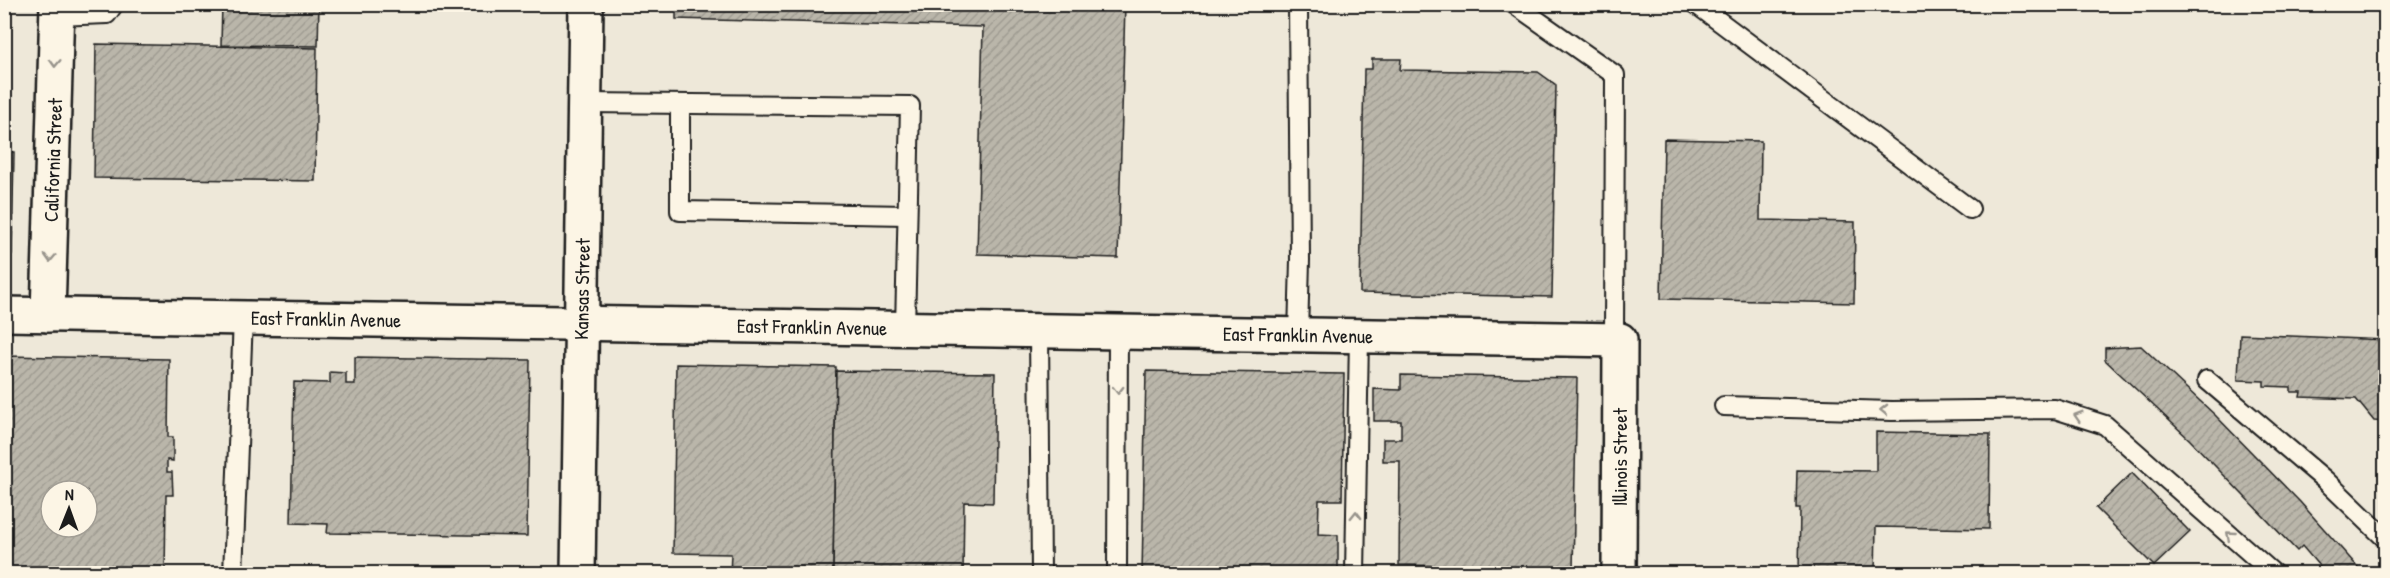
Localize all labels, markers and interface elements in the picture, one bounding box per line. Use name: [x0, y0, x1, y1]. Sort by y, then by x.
one-way arrow: [49, 58, 62, 67]
street label: California Street: [37, 96, 68, 222]
street label: Kansas Street: [567, 237, 596, 340]
one-way arrow: [43, 253, 56, 262]
street label: East Franklin Avenue: [251, 304, 401, 333]
street label: East Franklin Avenue: [737, 312, 887, 341]
street label: East Franklin Avenue: [1223, 320, 1373, 349]
one-way arrow: [1112, 386, 1124, 395]
one-way arrow: [1880, 404, 1889, 417]
street label: Illinois Street: [1606, 407, 1633, 506]
one-way arrow: [2073, 411, 2084, 423]
north arrow: [39, 479, 99, 539]
text: N: [65, 483, 74, 505]
one-way arrow: [1350, 511, 1362, 520]
one-way arrow: [2227, 531, 2237, 542]

